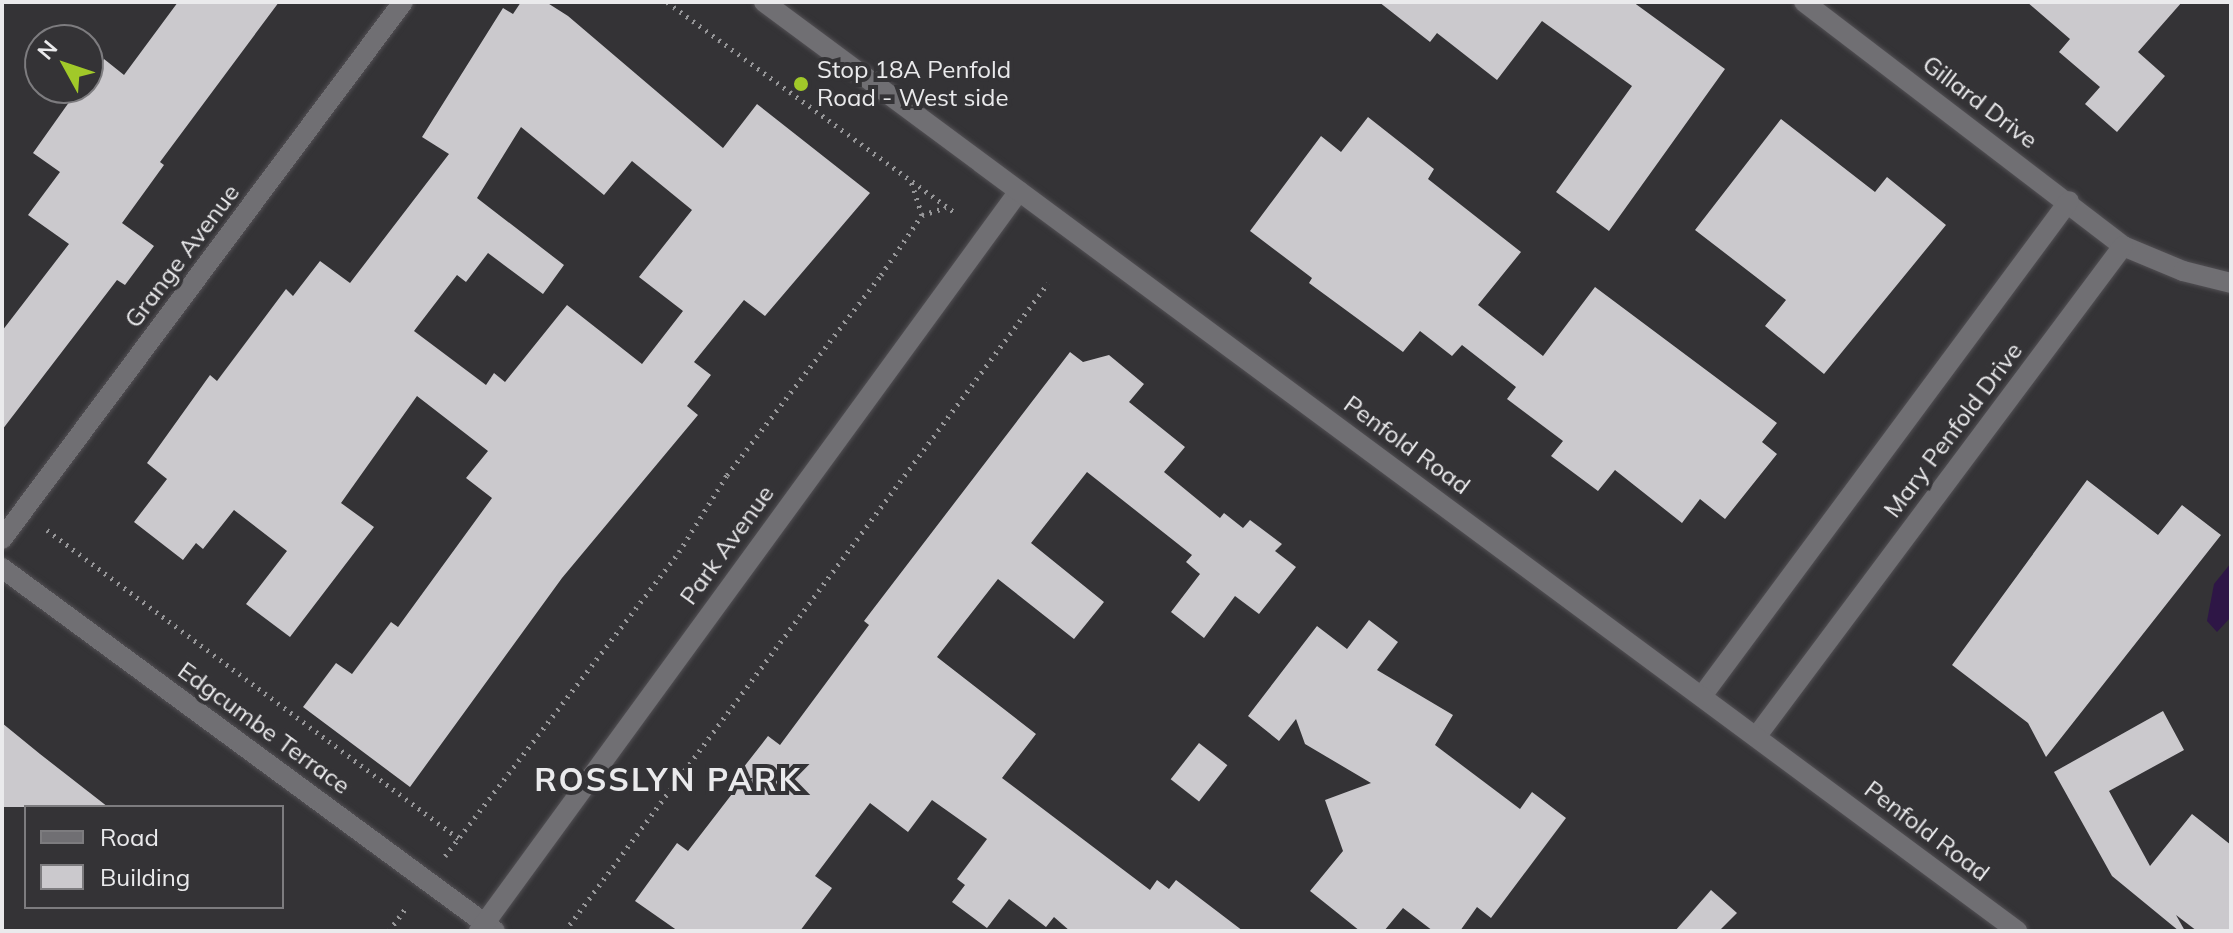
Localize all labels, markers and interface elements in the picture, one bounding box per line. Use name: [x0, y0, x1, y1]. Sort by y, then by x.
north arrow: [24, 24, 104, 104]
text: N: [31, 34, 63, 65]
street label: Gillard Drive: [1917, 49, 2043, 155]
place label: Stop 18A Penfold Road - West side: [817, 56, 1011, 112]
marker: Stop 18A Penfold Road - West side: [792, 75, 810, 93]
street label: Grange Avenue: [119, 179, 245, 333]
street label: Mary Penfold Drive: [1878, 337, 2028, 523]
street label: Penfold Road: [1338, 390, 1476, 500]
street label: Park Avenue: [674, 480, 780, 610]
street label: Edgcumbe Terrace: [172, 656, 356, 800]
district label: ROSSLYN PARK: [534, 760, 802, 798]
street label: Penfold Road: [1859, 775, 1995, 887]
legend: [24, 805, 284, 909]
text: Road: [100, 822, 159, 852]
text: Building: [100, 862, 190, 892]

